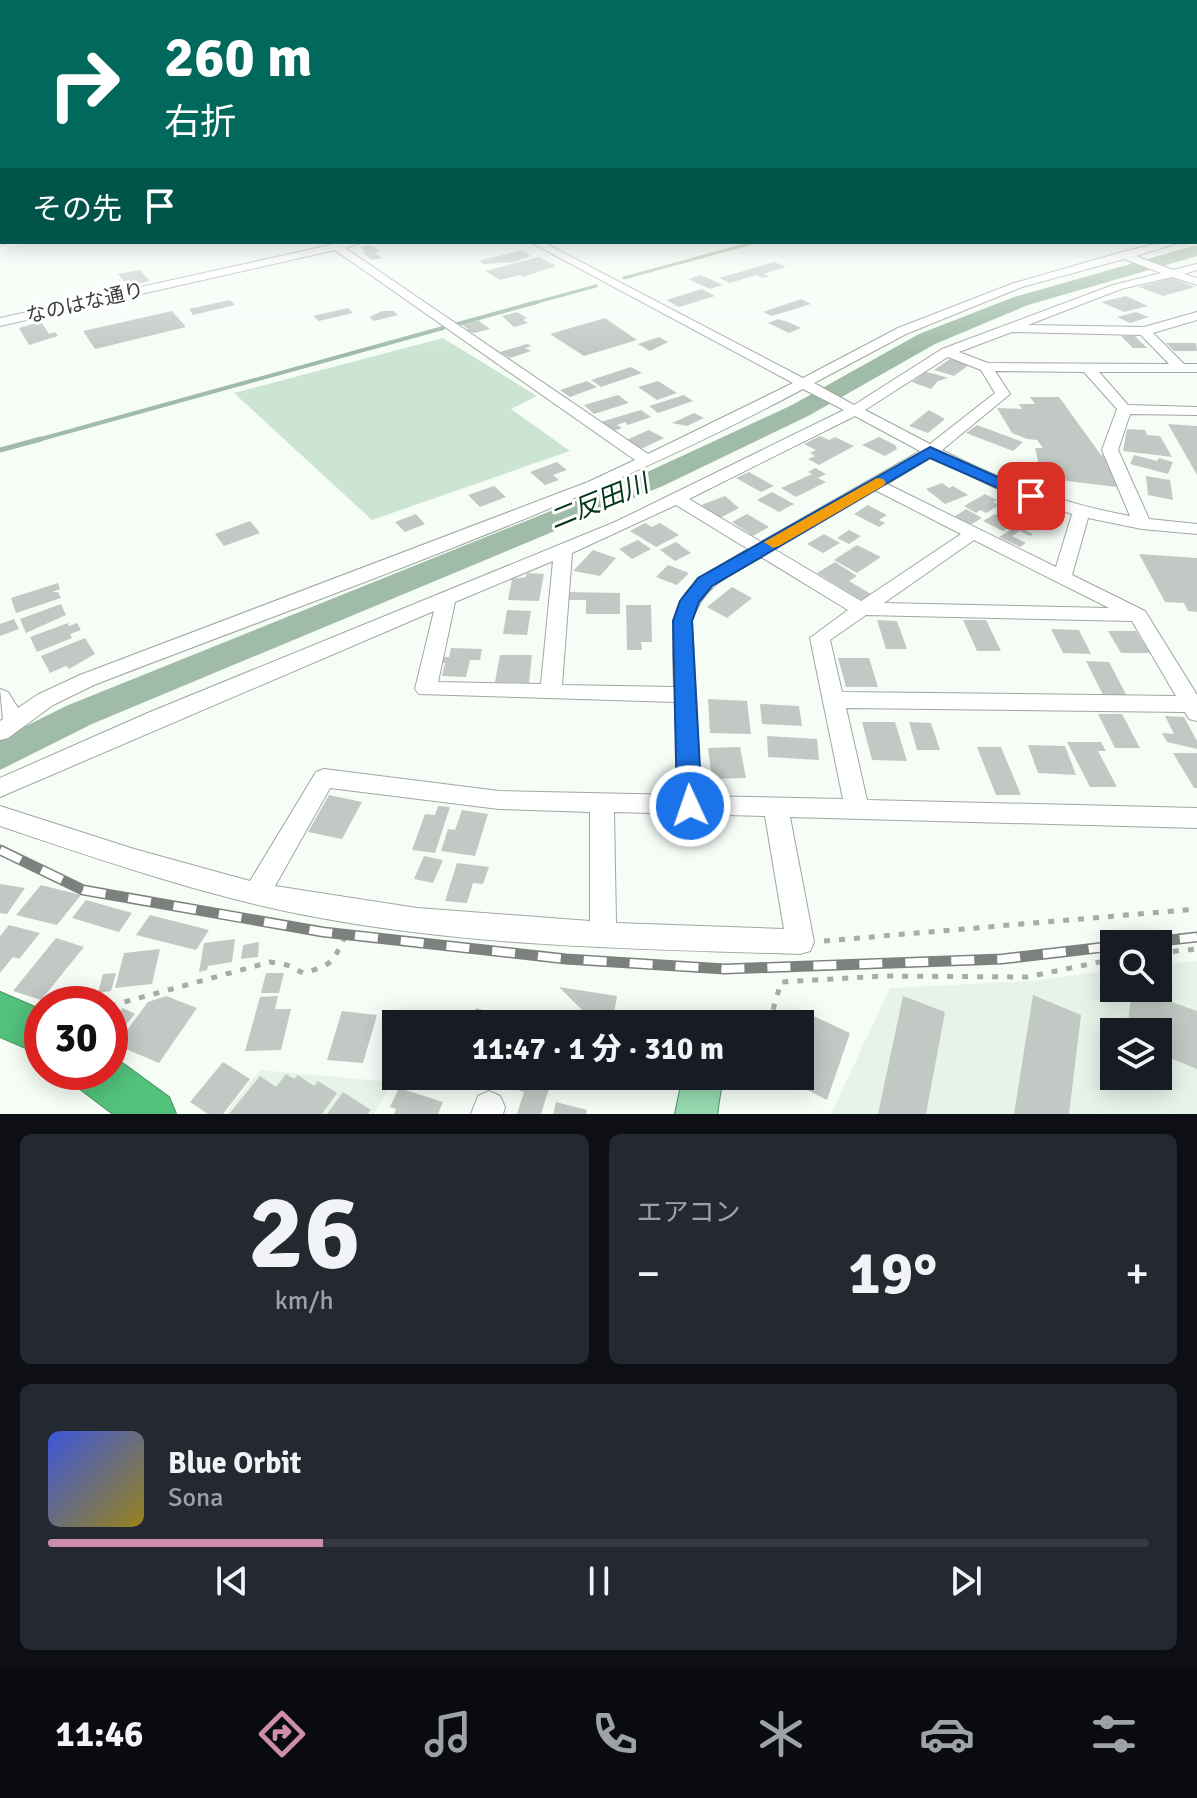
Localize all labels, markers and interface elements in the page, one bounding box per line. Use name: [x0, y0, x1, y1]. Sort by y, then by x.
text: 260 m: [164, 23, 312, 92]
icon: right: [32, 32, 136, 136]
text: 右折: [164, 100, 236, 145]
icon: arrive: [138, 184, 182, 228]
text: その先: [32, 191, 122, 228]
street label: なのはな通り: [24, 277, 146, 329]
pin: [997, 462, 1065, 530]
water label: 二反田川: [545, 467, 656, 536]
icon: arrive: [1009, 474, 1053, 518]
position arrow: [648, 764, 732, 848]
map controls: [1100, 930, 1172, 1090]
button: search: [1100, 930, 1172, 1002]
speed limit sign: 30: [24, 986, 128, 1090]
button: layers: [1100, 1018, 1172, 1090]
text: 11:47 · 1 分 · 310 m: [472, 1031, 724, 1068]
text: 26: [248, 1169, 360, 1297]
text: エアコン: [637, 1197, 741, 1229]
text: 19°: [848, 1237, 937, 1311]
text: −: [637, 1247, 660, 1301]
text: +: [1125, 1247, 1149, 1301]
text: km/h: [275, 1285, 334, 1317]
text: Blue Orbit: [168, 1445, 301, 1482]
text: Sona: [168, 1482, 223, 1514]
icon: previous: [210, 1559, 254, 1603]
icon: pause: [577, 1559, 621, 1603]
icon: next: [944, 1559, 988, 1603]
icon: directions: [254, 1706, 310, 1762]
icon: music: [420, 1706, 476, 1762]
icon: phone: [587, 1706, 643, 1762]
icon: climate: [753, 1706, 809, 1762]
icon: car: [919, 1706, 975, 1762]
icon: filters: [1086, 1706, 1142, 1762]
text: 11:46: [55, 1712, 144, 1757]

